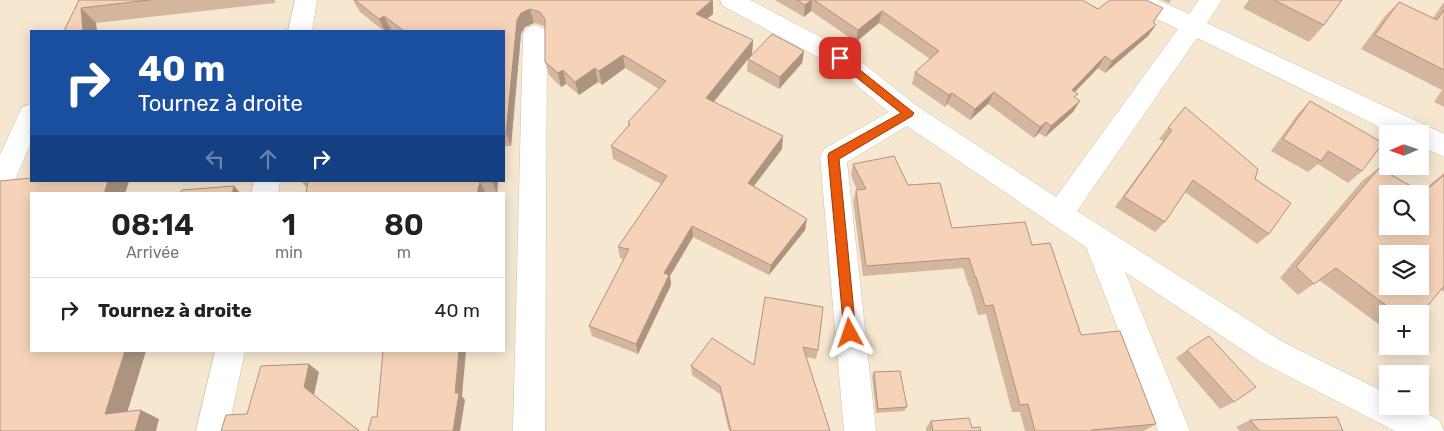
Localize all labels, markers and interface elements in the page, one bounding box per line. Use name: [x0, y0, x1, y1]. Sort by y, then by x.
pin: [819, 37, 861, 79]
icon: arrive: [826, 44, 854, 72]
text: 40 m: [138, 48, 225, 90]
icon: right: [55, 50, 120, 115]
text: Tournez à droite: [138, 90, 303, 117]
north arrow: [1379, 125, 1429, 175]
map controls: [1379, 125, 1429, 415]
icon: left: [201, 145, 229, 173]
icon: ahead: [254, 145, 282, 173]
icon: right: [307, 145, 335, 173]
button: search: [1379, 185, 1429, 235]
text: 08:14: [111, 207, 194, 243]
text: 1: [282, 207, 296, 243]
text: 80: [384, 207, 424, 243]
text: Arrivée: [126, 243, 179, 262]
text: min: [275, 243, 303, 262]
text: m: [397, 243, 411, 262]
button: layers: [1379, 245, 1429, 295]
icon: right: [55, 296, 83, 324]
text: Tournez à droite: [98, 299, 252, 322]
text: 40 m: [435, 299, 480, 322]
button: +: [1379, 305, 1429, 355]
position arrow: [823, 306, 875, 358]
button: −: [1379, 365, 1429, 415]

